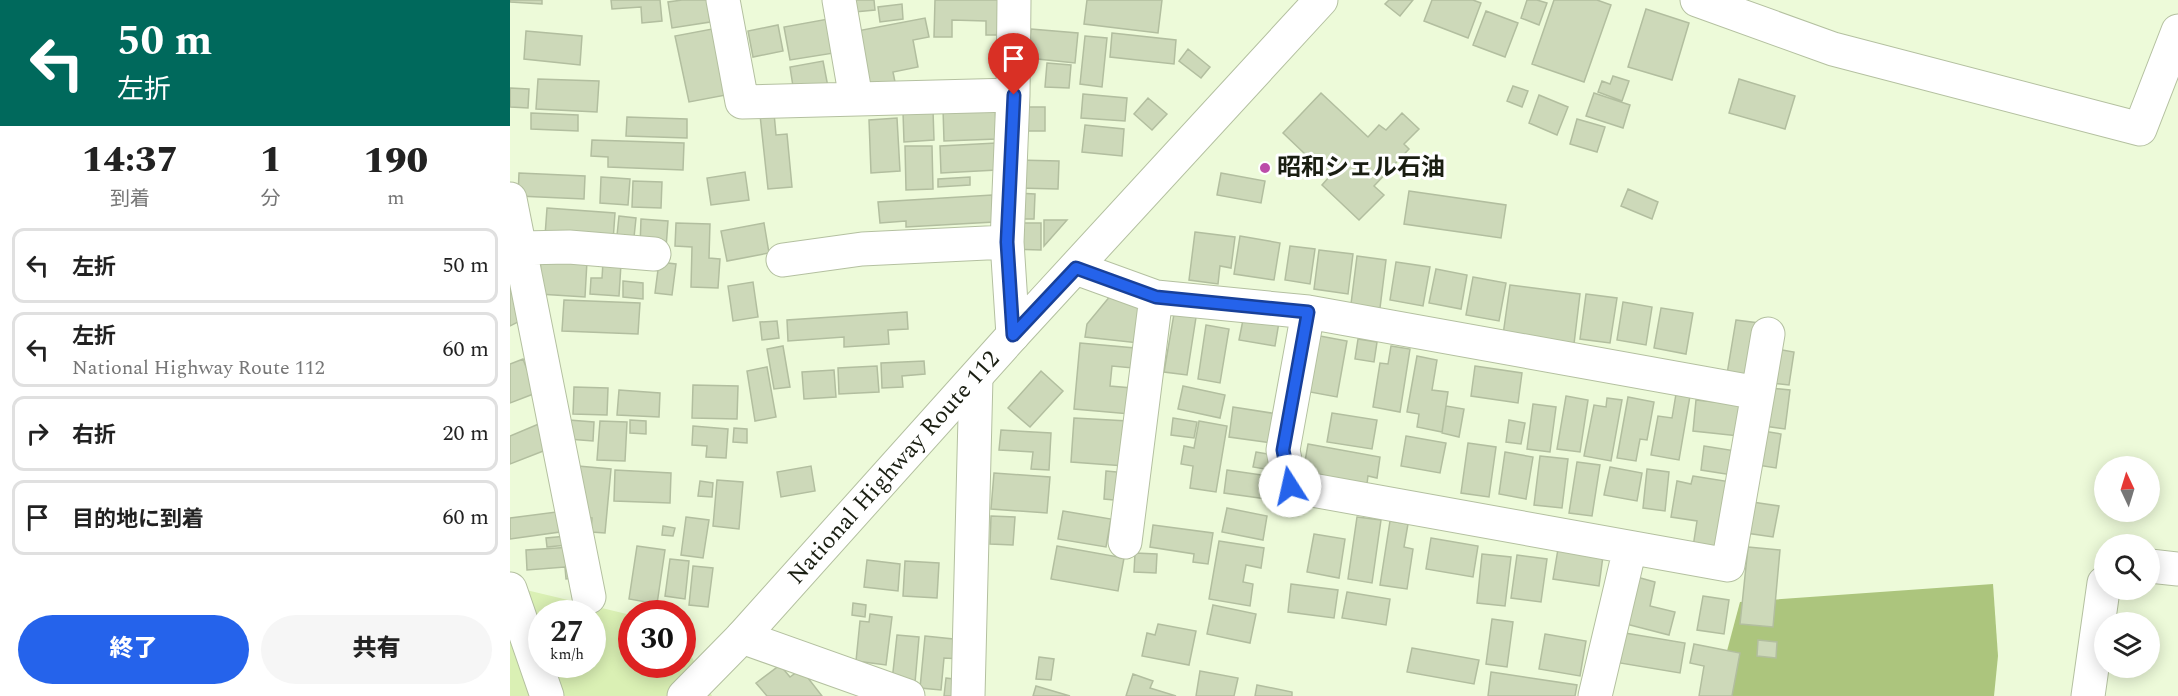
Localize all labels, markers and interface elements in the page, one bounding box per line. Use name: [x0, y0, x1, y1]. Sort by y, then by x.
text: 50 m: [117, 10, 212, 73]
icon: left: [18, 24, 96, 102]
pin: [988, 33, 1039, 95]
icon: arrive: [997, 42, 1030, 75]
text: 左折: [117, 69, 171, 111]
text: 14:37: [82, 133, 178, 188]
text: 1: [260, 133, 282, 188]
text: 190: [363, 134, 428, 189]
place label: 昭和シェル石油: [1277, 150, 1445, 186]
marker: 昭和シェル石油: [1258, 161, 1272, 175]
text: m: [387, 183, 404, 213]
text: 到着: [110, 184, 150, 214]
text: 分: [261, 184, 281, 214]
icon: left: [21, 249, 54, 282]
text: 50 m: [443, 249, 489, 282]
text: 左折: [72, 251, 116, 284]
text: 左折: [72, 320, 116, 353]
icon: left: [21, 333, 54, 366]
text: 60 m: [443, 333, 489, 366]
street label: National Highway Route 112: [779, 343, 1009, 593]
text: National Highway Route 112: [72, 353, 325, 383]
icon: right: [21, 417, 54, 450]
text: 20 m: [443, 417, 489, 450]
text: 右折: [72, 419, 116, 452]
position arrow: [1258, 454, 1322, 518]
north arrow: [2094, 456, 2160, 522]
map controls: [2094, 456, 2160, 678]
icon: arrive: [21, 501, 54, 534]
text: 60 m: [443, 501, 489, 534]
text: 目的地に到着: [72, 503, 204, 536]
button: search: [2094, 534, 2160, 600]
speed limit sign: 30: [618, 600, 696, 678]
text: 27: [550, 609, 584, 655]
button: layers: [2094, 612, 2160, 678]
button: 終了: [18, 615, 249, 684]
button: 共有: [261, 615, 492, 684]
text: km/h: [550, 643, 584, 666]

